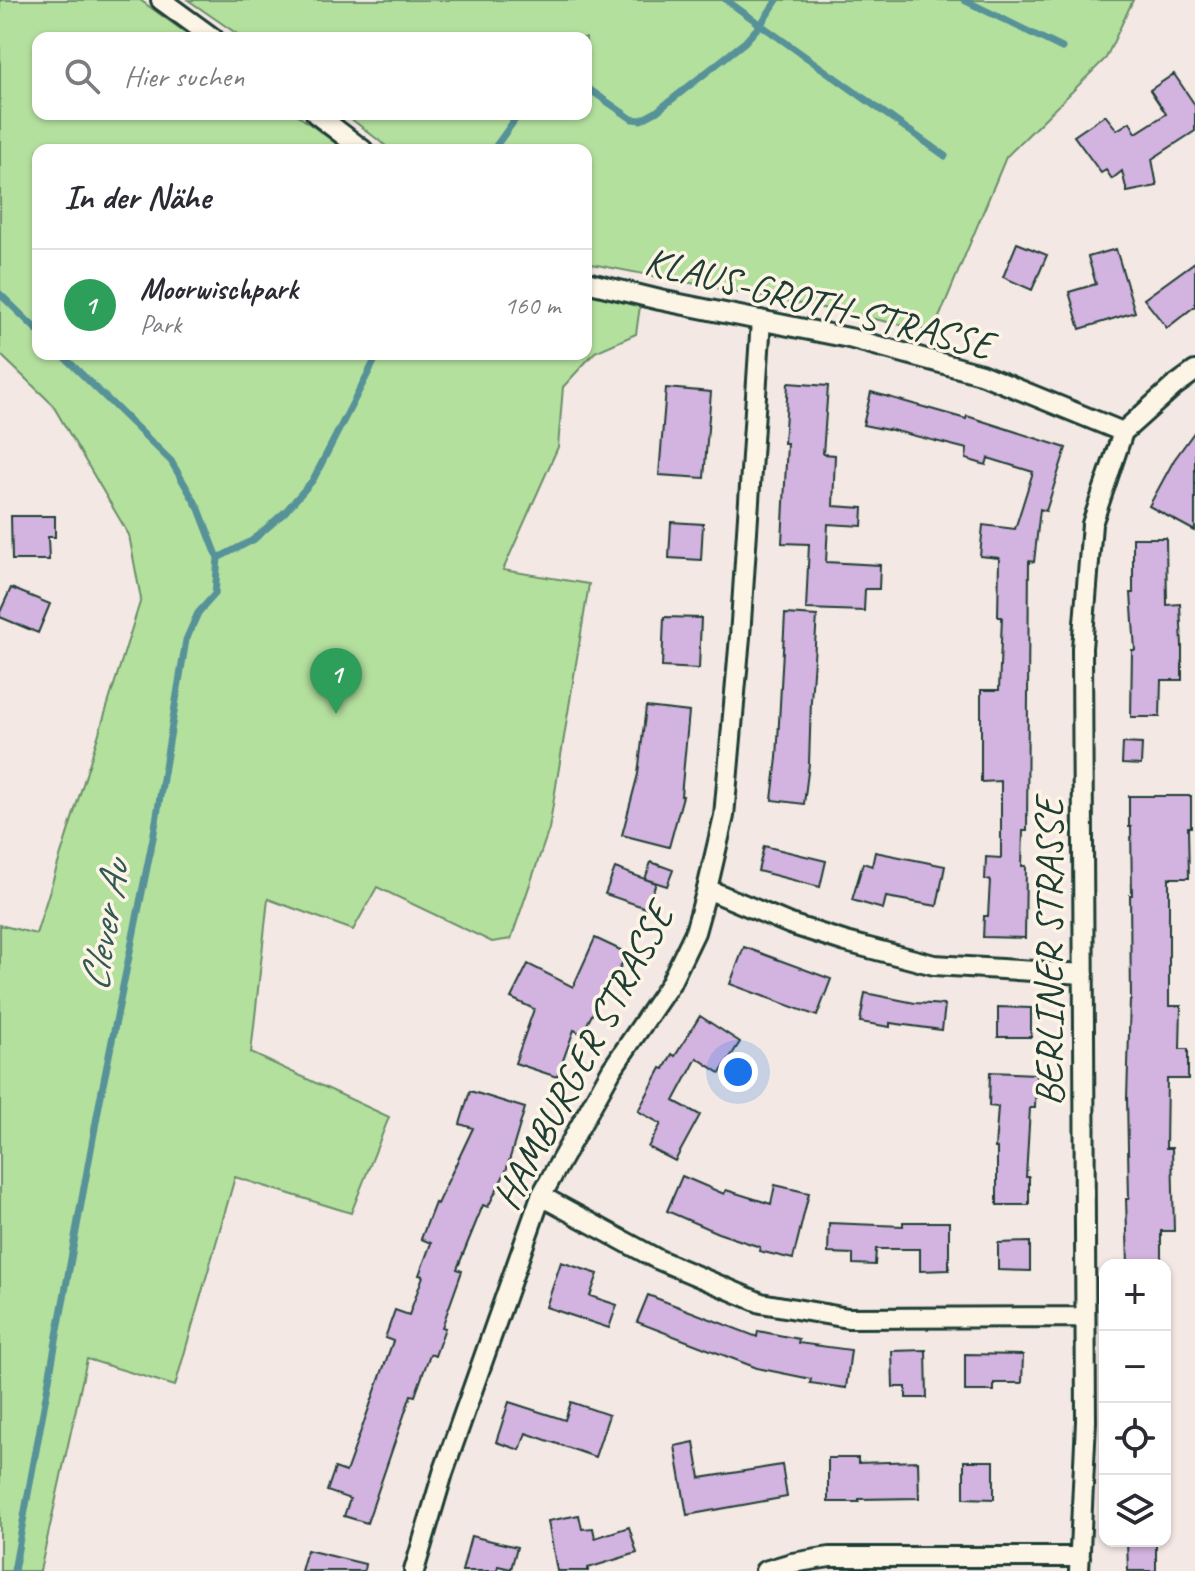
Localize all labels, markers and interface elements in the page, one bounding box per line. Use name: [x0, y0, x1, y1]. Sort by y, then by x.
search box: [32, 32, 592, 120]
icon: search: [60, 54, 104, 98]
text: Hier suchen: [124, 57, 244, 95]
text: In der Nähe: [64, 175, 210, 218]
street label: KLAUS-GROTH-STRASSE: [640, 236, 1003, 372]
text: Moorwischpark: [140, 270, 298, 308]
text: 1: [84, 289, 96, 322]
text: 160 m: [504, 289, 560, 322]
text: Park: [140, 308, 181, 341]
pin: 1: [310, 648, 362, 714]
street label: BERLINER STRASSE: [1024, 793, 1074, 1106]
water label: Clever Au: [67, 852, 143, 995]
street label: HAMBURGER STRASSE: [481, 890, 687, 1218]
your location: [718, 1052, 758, 1092]
map controls: [1099, 1259, 1171, 1547]
button: +: [1099, 1259, 1171, 1331]
button: −: [1099, 1331, 1171, 1403]
button: locate: [1099, 1403, 1171, 1475]
button: layers: [1099, 1475, 1171, 1547]

